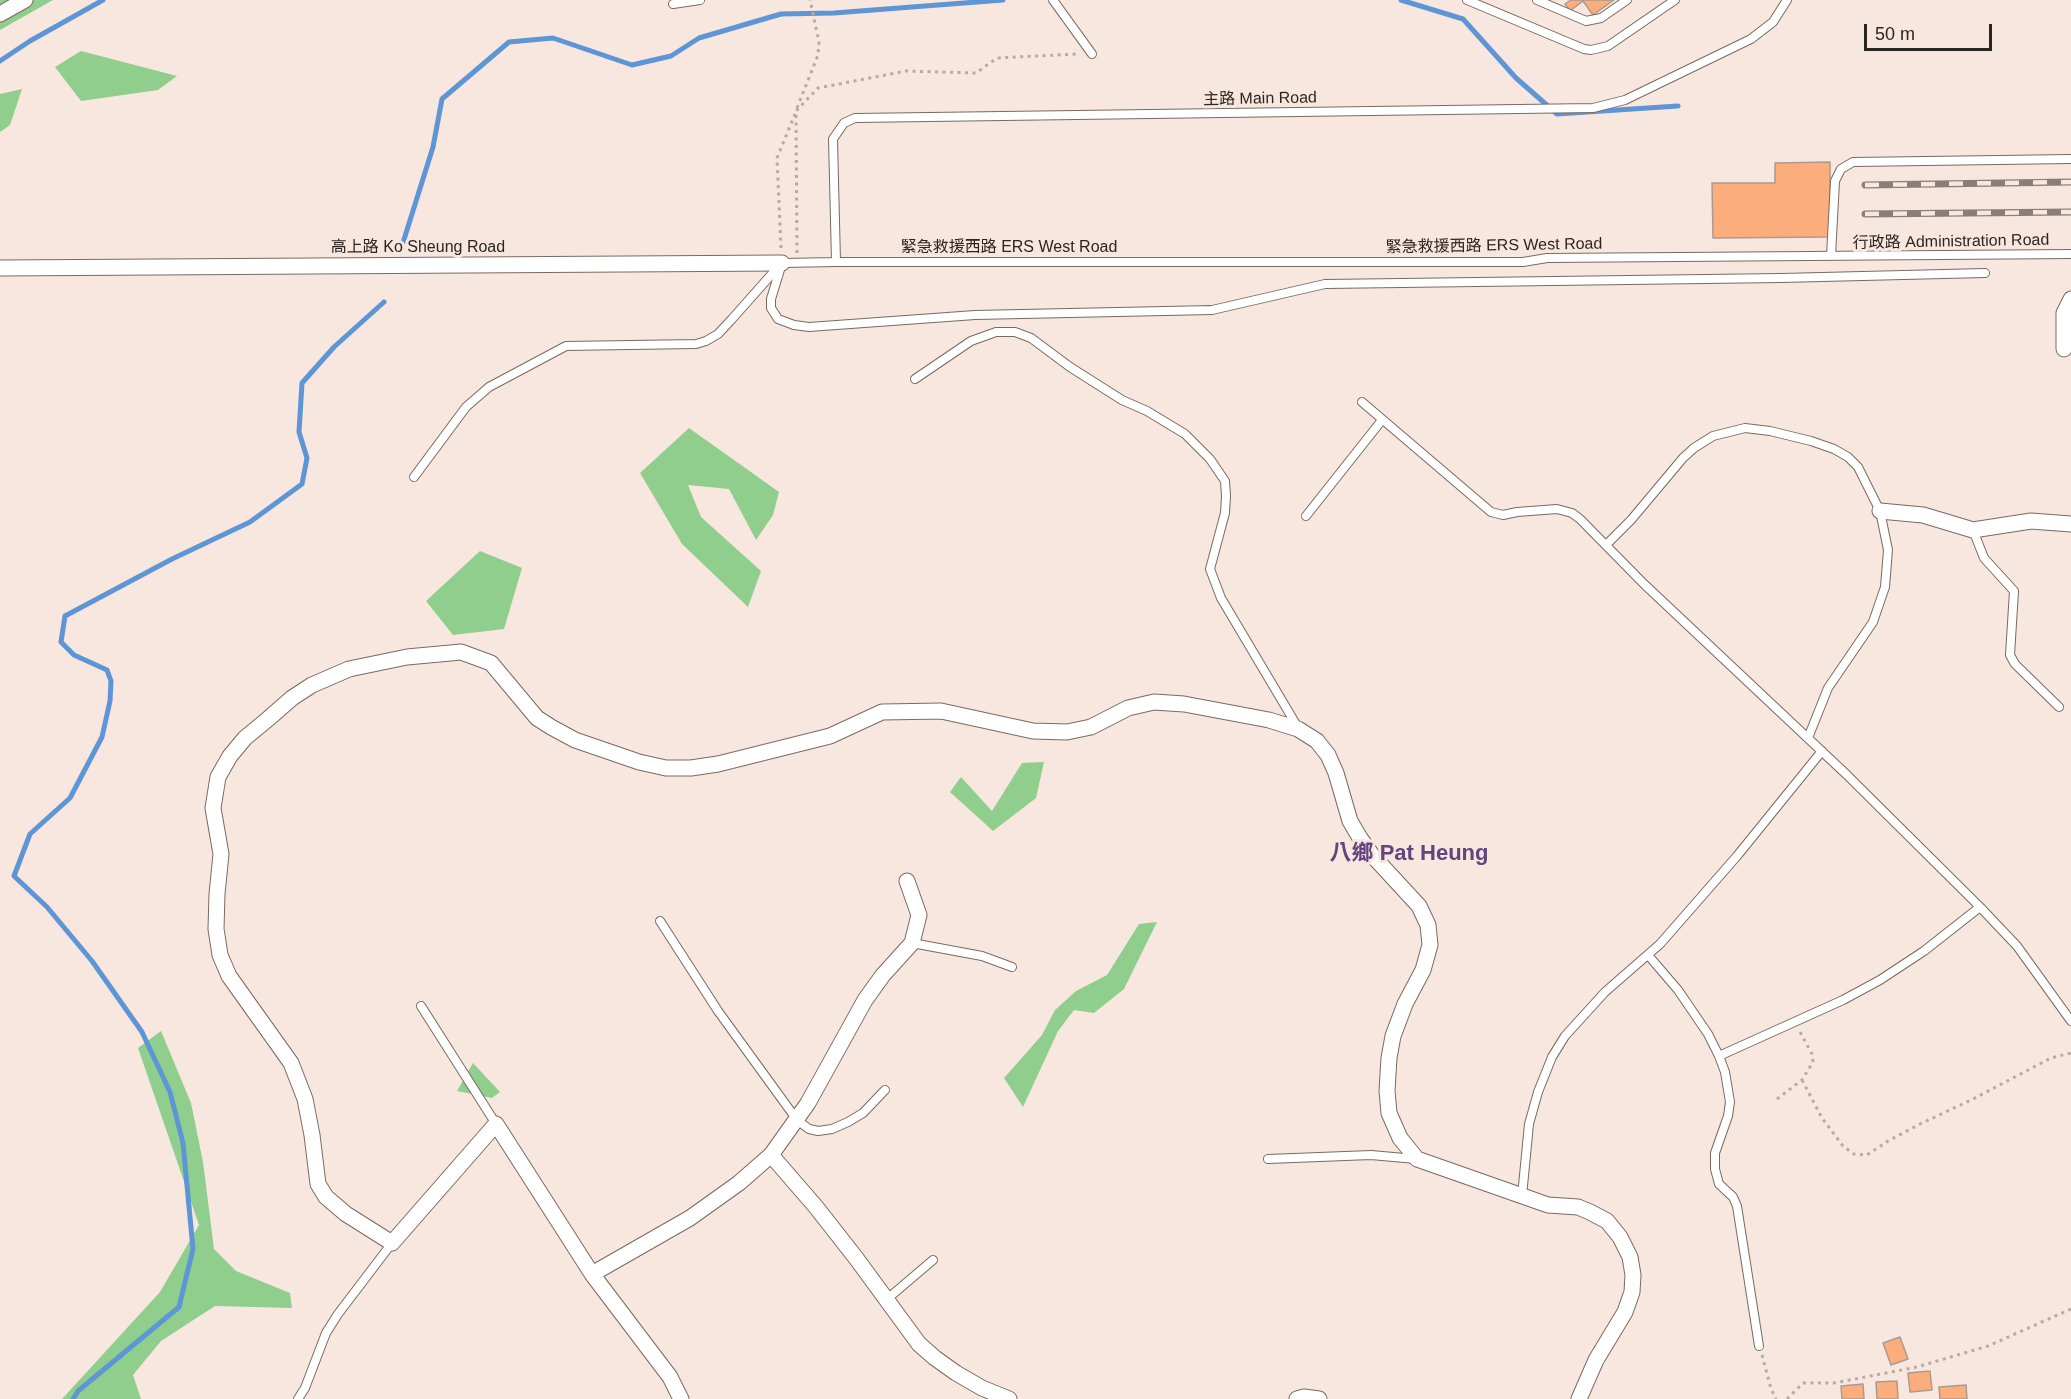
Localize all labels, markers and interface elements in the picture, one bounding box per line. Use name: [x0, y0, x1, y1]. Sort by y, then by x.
scale bar: [1867, 12, 1994, 50]
text: 50 m: [1875, 24, 1915, 44]
street label: 主路 Main Road: [1203, 88, 1317, 110]
street label: 行政路 Administration Road: [1853, 231, 2049, 253]
street label: 緊急救援西路 ERS West Road: [1386, 235, 1602, 257]
street label: 高上路 Ko Sheung Road: [331, 238, 505, 258]
street label: 緊急救援西路 ERS West Road: [901, 238, 1117, 258]
district label: 八鄉 Pat Heung: [1330, 841, 1488, 867]

